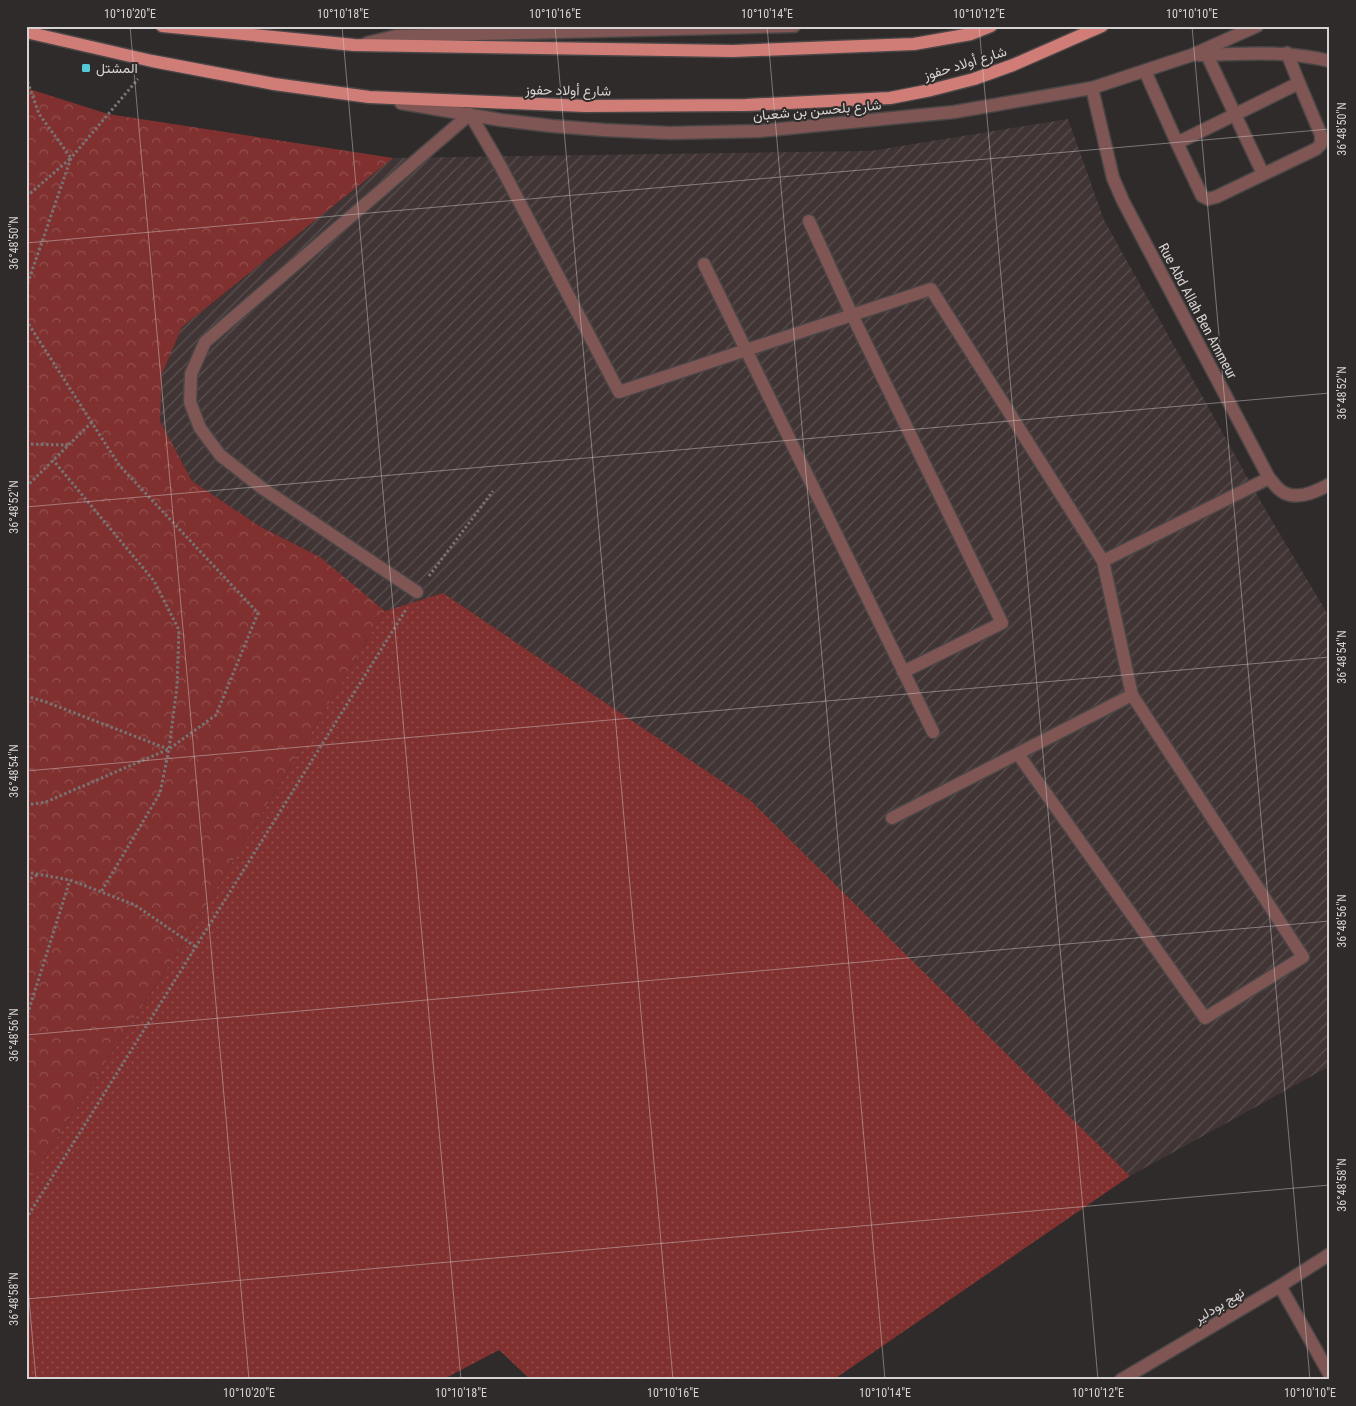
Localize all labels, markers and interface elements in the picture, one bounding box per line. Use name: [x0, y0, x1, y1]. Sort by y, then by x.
text: 10°10'20"E: [104, 7, 156, 21]
text: 10°10'18"E: [317, 7, 369, 21]
text: 10°10'16"E: [529, 7, 581, 21]
text: 10°10'14"E: [741, 7, 793, 21]
text: 10°10'12"E: [953, 7, 1005, 21]
text: 10°10'10"E: [1166, 7, 1218, 21]
street label: شارع أولاد حفوز: [921, 43, 1009, 86]
place label: المشتل: [96, 60, 138, 77]
marker: المشتل: [80, 62, 92, 74]
street label: شارع أولاد حفوز: [524, 81, 611, 102]
street label: شارع بلحسن بن شعبان: [752, 96, 882, 127]
text: 36°48'50"N: [1335, 102, 1349, 156]
text: 36°48'50"N: [7, 216, 21, 270]
street label: Rue Abd Allah Ben Ammeur: [1155, 240, 1241, 382]
text: 36°48'52"N: [1335, 366, 1349, 420]
text: 36°48'52"N: [7, 480, 21, 534]
text: 36°48'54"N: [1335, 630, 1349, 684]
text: 36°48'54"N: [7, 744, 21, 798]
text: 36°48'56"N: [1335, 894, 1349, 948]
text: 36°48'56"N: [7, 1008, 21, 1062]
text: 36°48'58"N: [1335, 1158, 1349, 1212]
text: 36°48'58"N: [7, 1272, 21, 1326]
street label: نهج بودلير: [1190, 1284, 1249, 1329]
text: 10°10'20"E: [223, 1386, 275, 1400]
text: 10°10'18"E: [435, 1386, 487, 1400]
text: 10°10'16"E: [647, 1386, 699, 1400]
text: 10°10'14"E: [859, 1386, 911, 1400]
text: 10°10'12"E: [1072, 1386, 1124, 1400]
text: 10°10'10"E: [1284, 1386, 1336, 1400]

